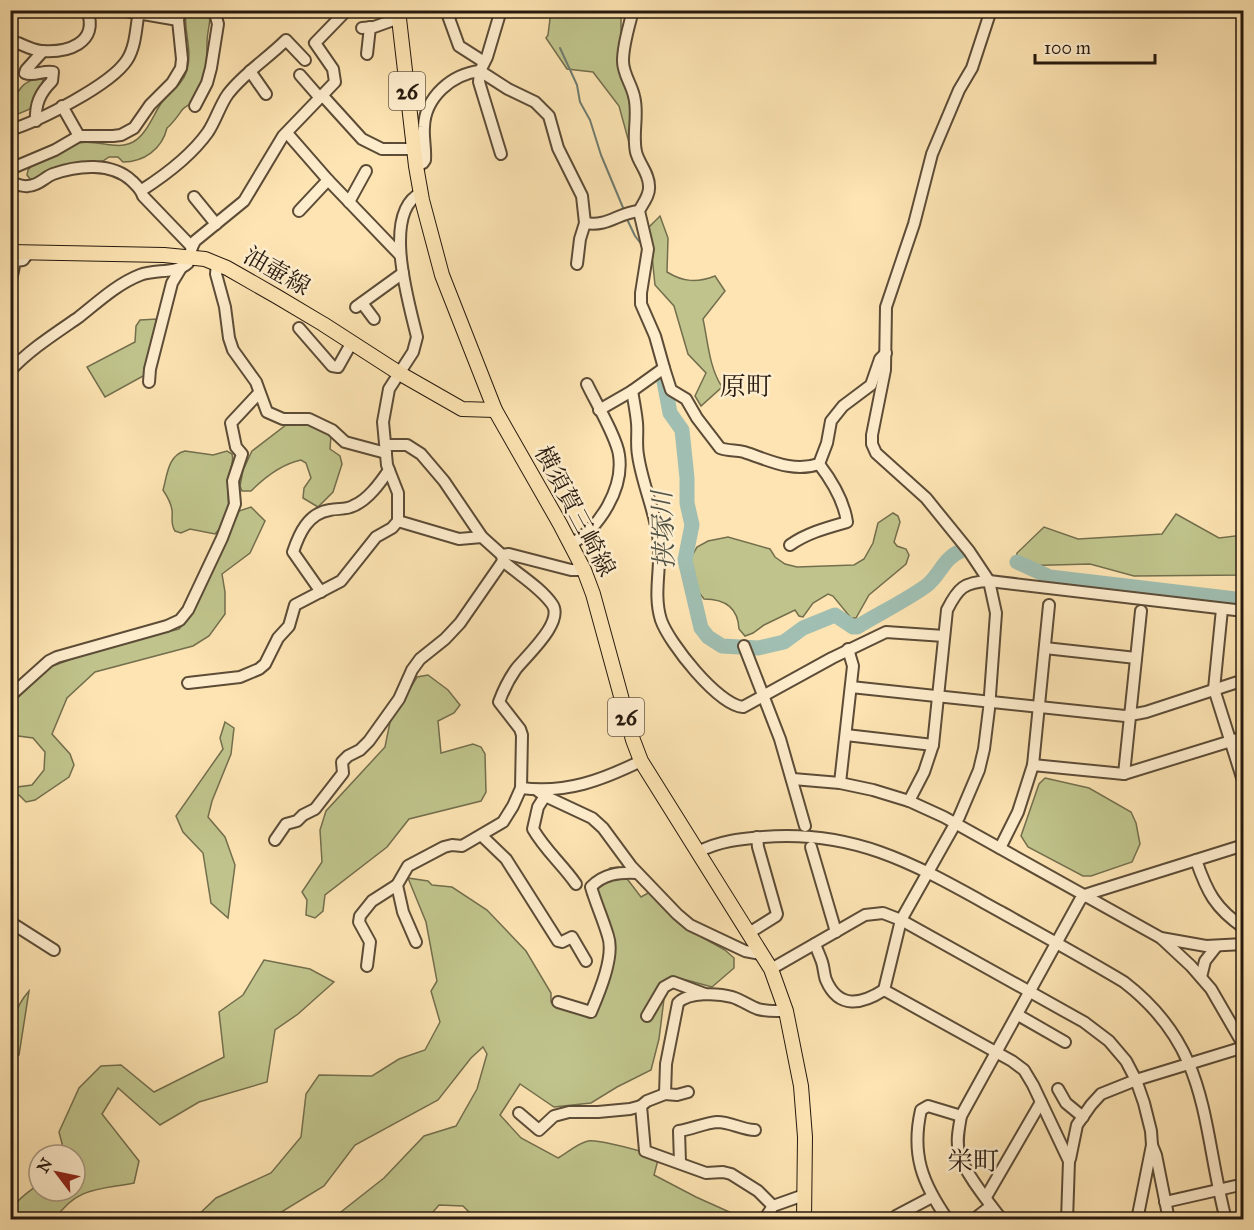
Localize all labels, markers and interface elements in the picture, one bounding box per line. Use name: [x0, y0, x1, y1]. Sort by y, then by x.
scale bar: [1035, 27, 1155, 65]
text: 100 m: [1044, 37, 1091, 59]
road number: 26: [389, 72, 425, 110]
street label: 油壷線: [238, 240, 316, 302]
district label: 原町: [720, 370, 772, 402]
street label: 横須賀三崎線: [528, 440, 622, 582]
water label: 挟塚川: [646, 487, 680, 570]
road number: 26: [608, 698, 644, 736]
north arrow: [27, 1143, 87, 1203]
district label: 栄町: [947, 1145, 999, 1177]
text: N: [33, 1154, 57, 1176]

